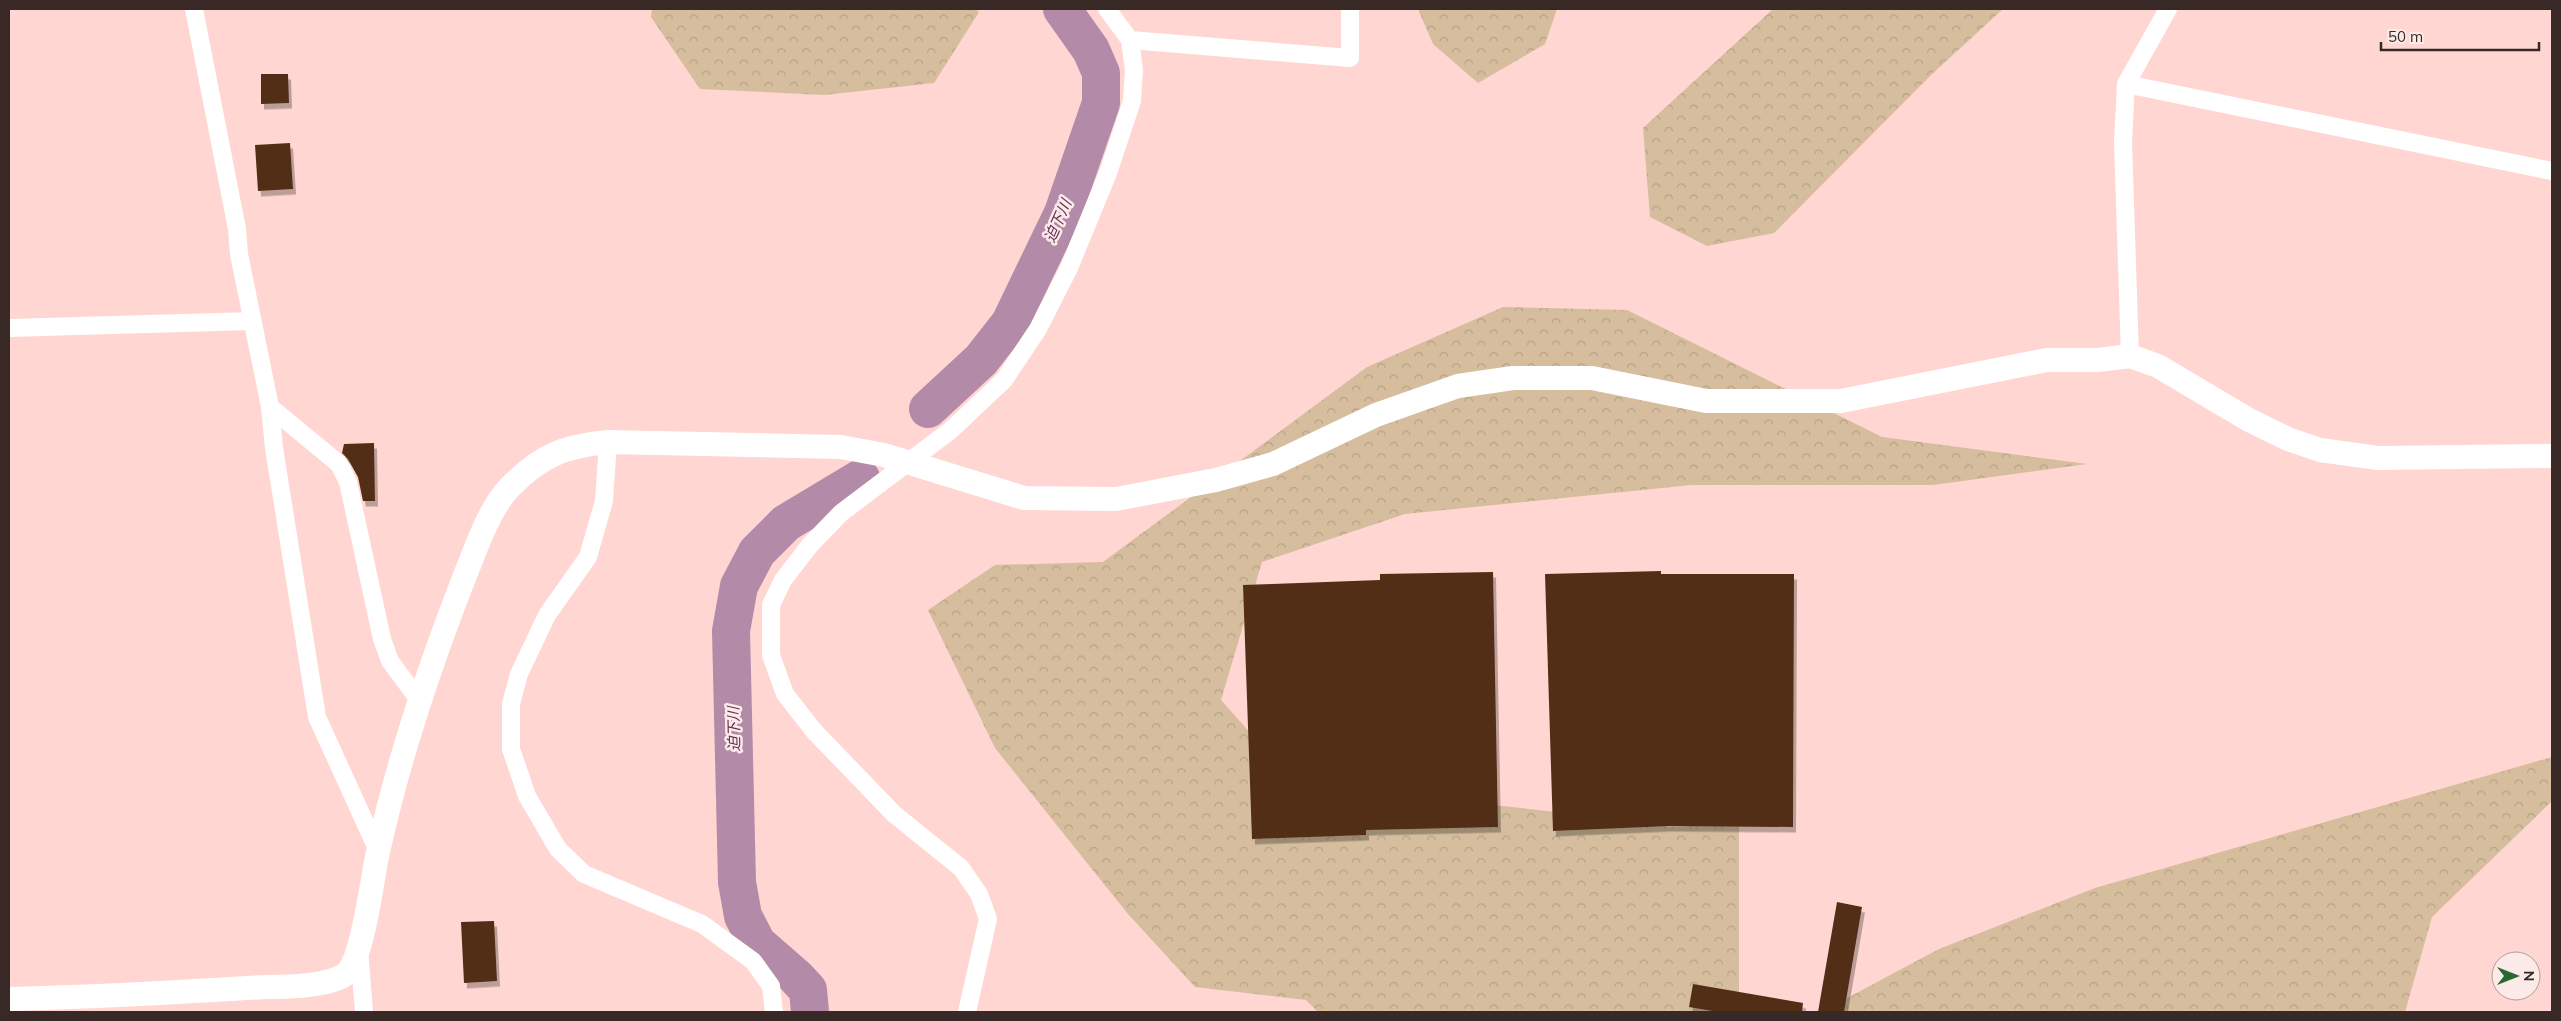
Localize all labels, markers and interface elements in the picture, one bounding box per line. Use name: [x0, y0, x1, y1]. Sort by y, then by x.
scale bar: [2381, 20, 2538, 52]
text: 50 m: [2388, 27, 2423, 46]
water label: 迫下川: [1040, 195, 1076, 245]
water label: 迫下川: [724, 704, 743, 752]
north arrow: [2491, 951, 2541, 1001]
text: N: [2520, 971, 2538, 981]

